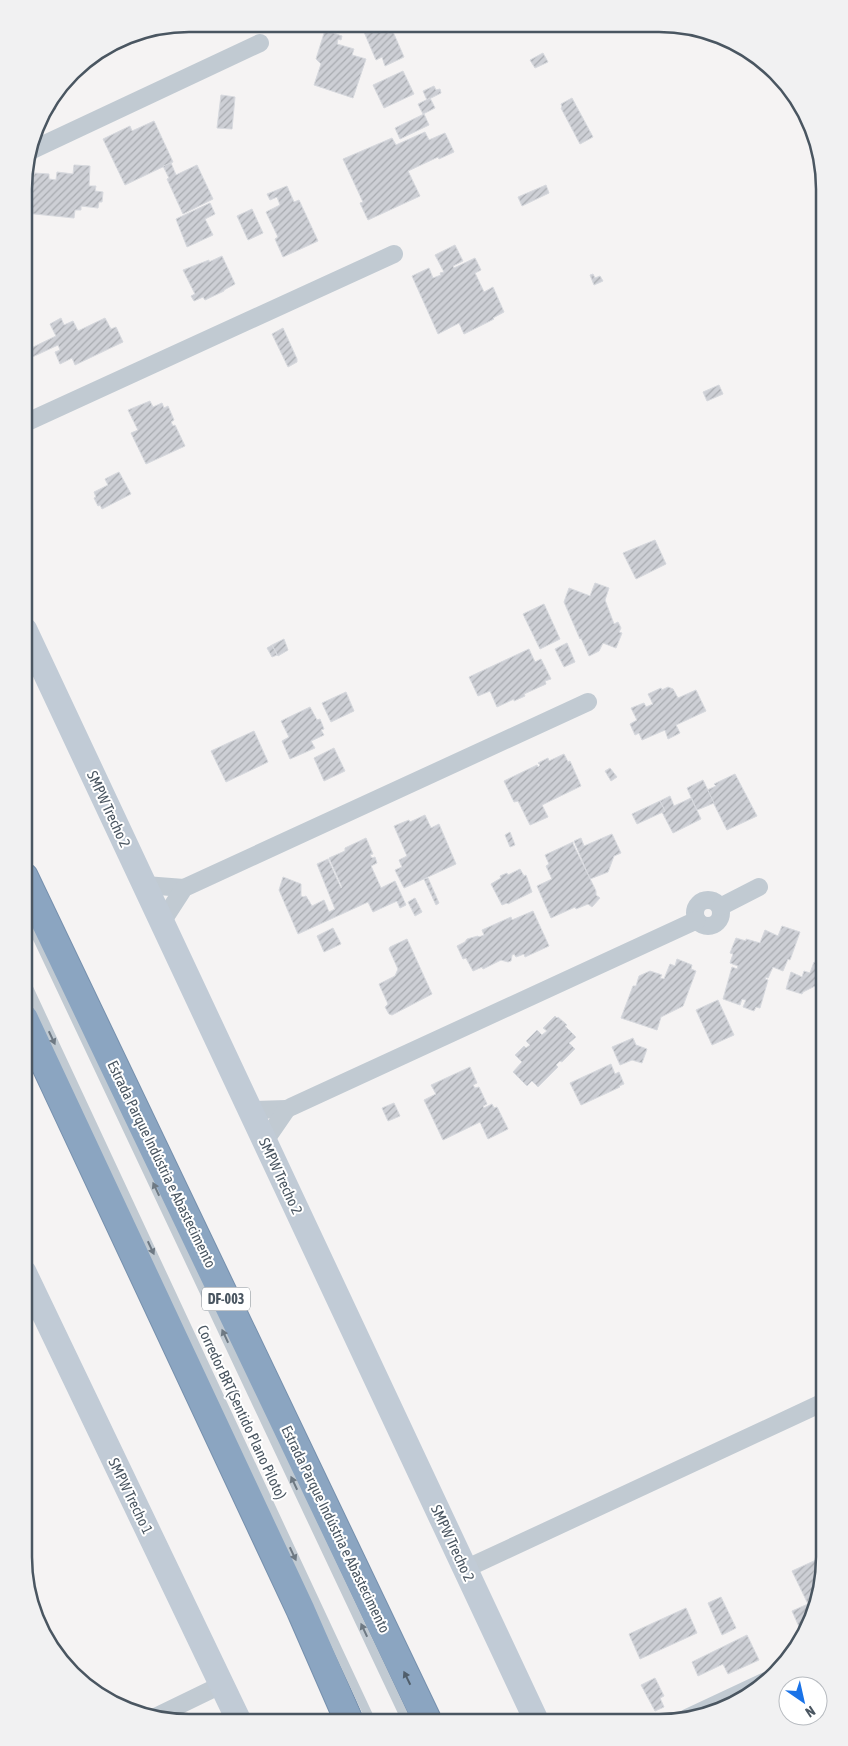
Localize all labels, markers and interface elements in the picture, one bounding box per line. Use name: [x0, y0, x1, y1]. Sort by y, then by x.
street label: SMPW Trecho 2: [84, 768, 134, 850]
one-way arrow: [49, 1031, 57, 1045]
street label: Estrada Parque Indústria e Abastecimento: [104, 1058, 220, 1270]
street label: SMPW Trecho 2: [256, 1135, 306, 1217]
one-way arrow: [152, 1182, 160, 1196]
one-way arrow: [146, 1241, 155, 1256]
road number: DF-003: [202, 1288, 250, 1310]
street label: Corredor BRT(Sentido Plano Piloto): [194, 1322, 290, 1502]
one-way arrow: [221, 1329, 229, 1343]
street label: Estrada Parque Indústria e Abastecimento: [278, 1423, 394, 1635]
street label: SMPW Trecho 1: [105, 1455, 157, 1537]
one-way arrow: [290, 1476, 298, 1490]
street label: SMPW Trecho 2: [428, 1502, 478, 1584]
one-way arrow: [289, 1547, 297, 1561]
one-way arrow: [360, 1623, 368, 1637]
one-way arrow: [403, 1670, 411, 1685]
north arrow: [778, 1676, 828, 1726]
text: N: [802, 1703, 818, 1721]

